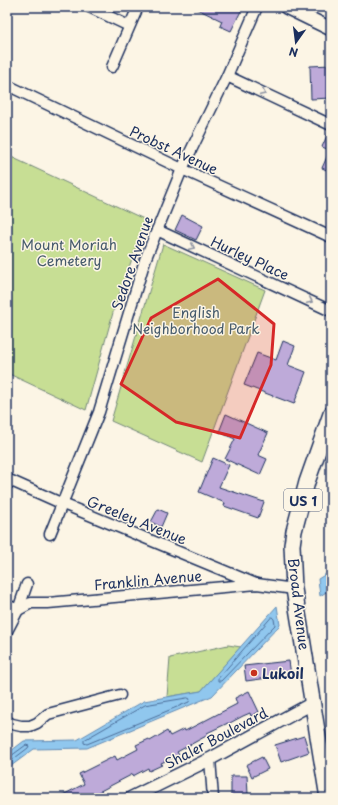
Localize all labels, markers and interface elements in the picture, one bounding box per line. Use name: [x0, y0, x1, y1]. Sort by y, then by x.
north arrow: [276, 22, 316, 62]
text: N: [287, 43, 300, 61]
one-way arrow: [258, 88, 266, 96]
street label: Probst Avenue: [126, 120, 222, 180]
street label: Sedore Avenue: [106, 213, 158, 313]
street label: Hurley Place: [207, 231, 293, 285]
park label: Mount Moriah Cemetery: [21, 234, 117, 271]
one-way arrow: [188, 242, 195, 250]
one-way arrow: [306, 296, 314, 304]
park label: English Neighborhood Park: [132, 302, 260, 339]
road number: US 1: [284, 489, 322, 511]
street label: Greeley Avenue: [84, 490, 190, 550]
street label: Broad Avenue: [283, 557, 315, 652]
street label: Franklin Avenue: [93, 565, 203, 595]
place label: Lukoil: [262, 663, 304, 684]
marker: Lukoil: [249, 668, 259, 678]
street label: Shaler Boulevard: [161, 702, 272, 774]

